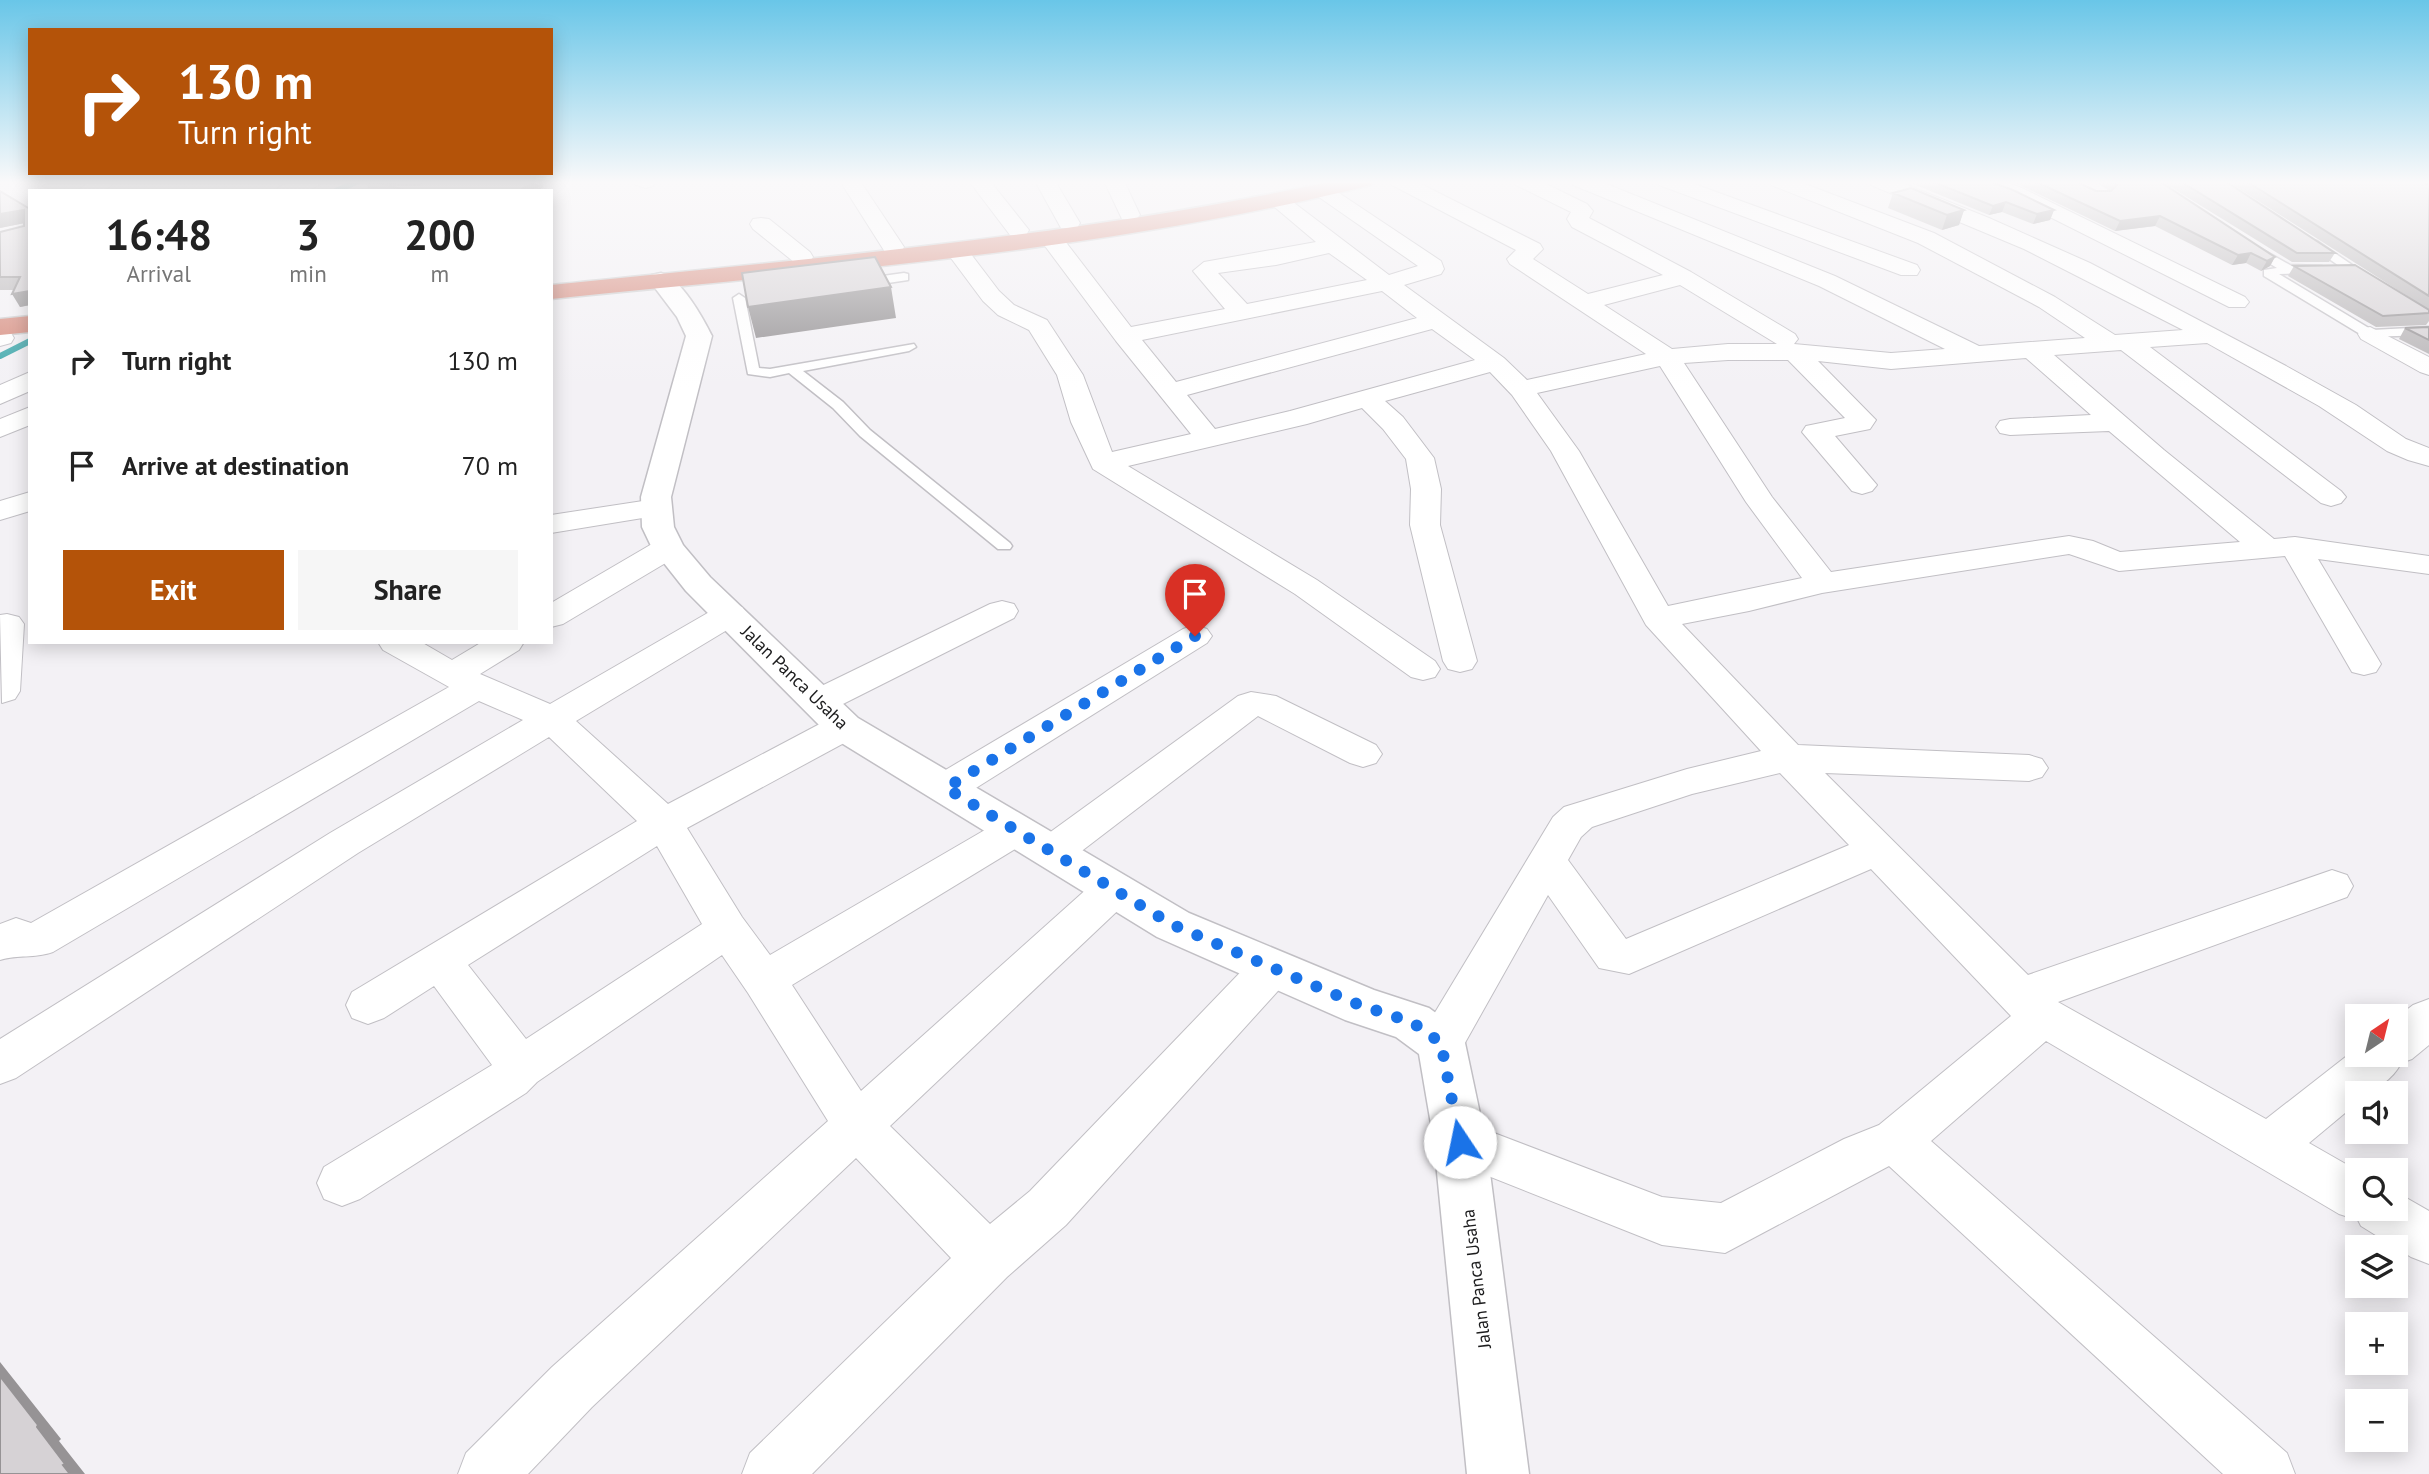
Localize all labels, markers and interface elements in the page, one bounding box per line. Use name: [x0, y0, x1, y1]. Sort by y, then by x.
text: 130 m: [178, 49, 313, 113]
icon: right: [63, 56, 154, 147]
text: Turn right: [178, 111, 312, 153]
text: 16:48: [105, 207, 212, 262]
text: 3: [296, 207, 320, 262]
text: 200: [404, 207, 476, 262]
text: Arrival: [126, 259, 191, 288]
text: min: [289, 259, 327, 288]
text: m: [431, 259, 449, 288]
icon: right: [63, 342, 101, 380]
text: Turn right: [122, 344, 231, 377]
text: 130 m: [447, 344, 518, 377]
icon: arrive: [63, 447, 101, 485]
text: Arrive at destination: [122, 449, 349, 482]
text: 70 m: [462, 449, 518, 482]
button: Exit: [63, 550, 284, 630]
button: Share: [298, 550, 518, 630]
pin: [1165, 564, 1225, 636]
icon: arrive: [1176, 575, 1214, 613]
street label: Jalan Panca Usaha: [736, 619, 853, 734]
north arrow: [2345, 1004, 2408, 1068]
map controls: [2345, 1004, 2408, 1452]
button: sound: [2345, 1081, 2408, 1144]
position arrow: [1423, 1105, 1497, 1179]
button: search: [2345, 1158, 2408, 1221]
street label: Jalan Panca Usaha: [1456, 1208, 1496, 1351]
button: layers: [2345, 1235, 2408, 1298]
button: +: [2345, 1312, 2408, 1375]
button: −: [2345, 1389, 2408, 1452]

